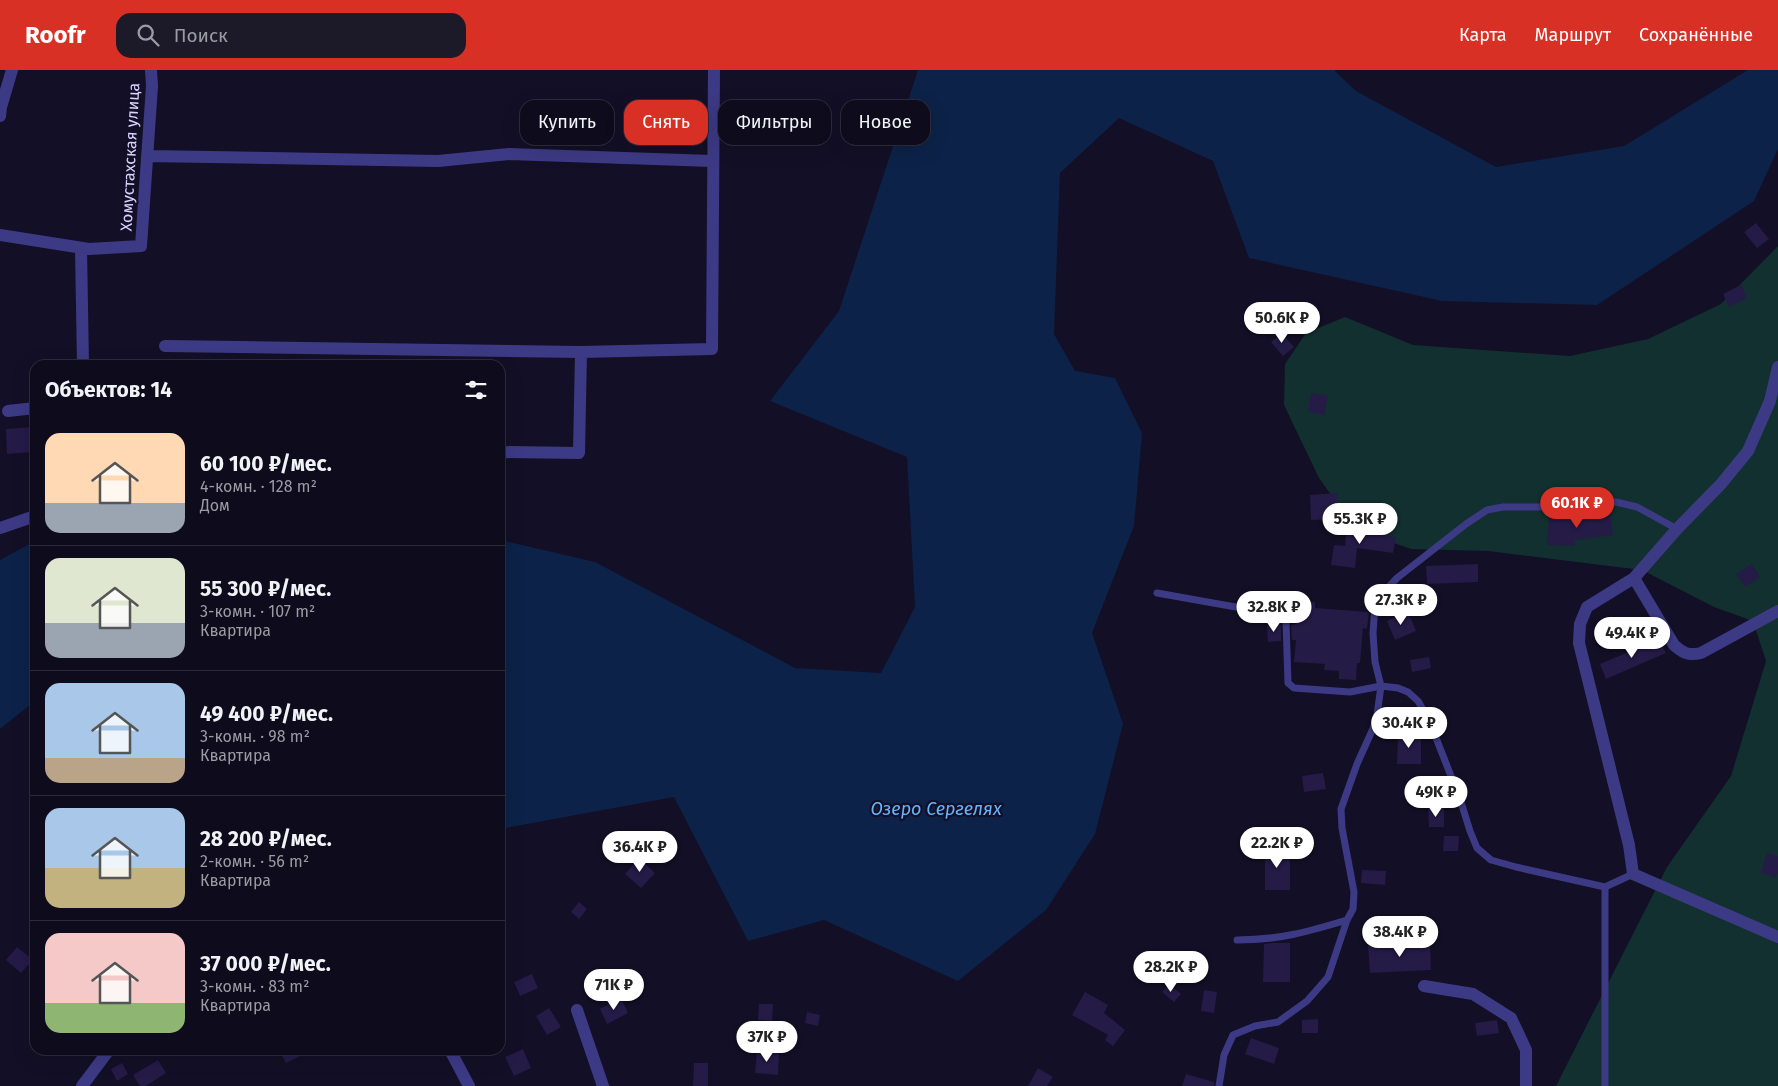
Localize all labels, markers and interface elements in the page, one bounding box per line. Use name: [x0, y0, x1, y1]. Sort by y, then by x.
search box: [116, 13, 466, 58]
text: Roofr: [25, 21, 86, 49]
icon: search: [134, 21, 162, 49]
text: Поиск: [174, 24, 228, 47]
text: Карта: [1459, 24, 1507, 46]
text: Маршрут: [1535, 24, 1611, 46]
text: Сохранённые: [1639, 24, 1753, 46]
street label: Хомустахская улица: [117, 82, 143, 232]
chip: Купить: [520, 100, 614, 145]
chip: Снять: [624, 100, 708, 145]
chip: Фильтры: [718, 100, 831, 145]
chip: Новое: [841, 100, 930, 145]
pin: 50.6K ₽: [1236, 302, 1328, 344]
text: 50.6K ₽: [1255, 308, 1309, 327]
icon: filters: [462, 376, 490, 404]
text: Объектов: 14: [45, 377, 172, 403]
text: 60 100 ₽/мес.: [200, 451, 332, 477]
icon: home: [85, 453, 145, 513]
text: 4-комн. · 128 m²: [200, 477, 317, 496]
pin: 60.1K ₽: [1531, 486, 1623, 529]
text: 60.1K ₽: [1551, 493, 1603, 512]
text: Дом: [200, 496, 230, 515]
pin: 55.3K ₽: [1314, 502, 1406, 545]
text: 55.3K ₽: [1334, 509, 1386, 528]
text: 55 300 ₽/мес.: [200, 576, 331, 602]
icon: home: [85, 578, 145, 638]
pin: 27.3K ₽: [1355, 584, 1447, 626]
pin: 32.8K ₽: [1228, 590, 1320, 633]
text: 27.3K ₽: [1375, 590, 1427, 609]
text: 32.8K ₽: [1247, 597, 1301, 616]
text: 3-комн. · 107 m²: [200, 602, 315, 621]
pin: 49.4K ₽: [1586, 616, 1678, 659]
text: Квартира: [200, 621, 271, 640]
text: 49.4K ₽: [1605, 623, 1659, 642]
text: 49 400 ₽/мес.: [200, 701, 333, 727]
icon: home: [85, 703, 145, 763]
pin: 30.4K ₽: [1363, 706, 1455, 749]
text: 30.4K ₽: [1382, 713, 1436, 732]
text: 3-комн. · 98 m²: [200, 727, 310, 746]
text: Квартира: [200, 746, 271, 765]
pin: 49K ₽: [1401, 776, 1471, 818]
text: 49K ₽: [1415, 782, 1457, 801]
water label: Озеро Сергелях: [870, 798, 1002, 820]
text: 28 200 ₽/мес.: [200, 826, 332, 852]
pin: 22.2K ₽: [1231, 826, 1323, 869]
icon: home: [85, 828, 145, 888]
pin: 36.4K ₽: [594, 830, 686, 873]
text: 22.2K ₽: [1251, 833, 1303, 852]
text: 36.4K ₽: [613, 837, 667, 856]
text: 2-комн. · 56 m²: [200, 852, 309, 871]
text: Квартира: [200, 871, 271, 890]
pin: 38.4K ₽: [1354, 916, 1446, 958]
text: 38.4K ₽: [1373, 922, 1427, 941]
pin: 28.2K ₽: [1125, 950, 1217, 993]
text: 37 000 ₽/мес.: [200, 951, 331, 977]
icon: home: [85, 953, 145, 1013]
text: 28.2K ₽: [1144, 957, 1198, 976]
pin: 71K ₽: [579, 968, 649, 1011]
text: 71K ₽: [595, 975, 633, 994]
text: 3-комн. · 83 m²: [200, 977, 309, 996]
text: Квартира: [200, 996, 271, 1015]
pin: 37K ₽: [732, 1020, 802, 1063]
text: 37K ₽: [747, 1027, 787, 1046]

